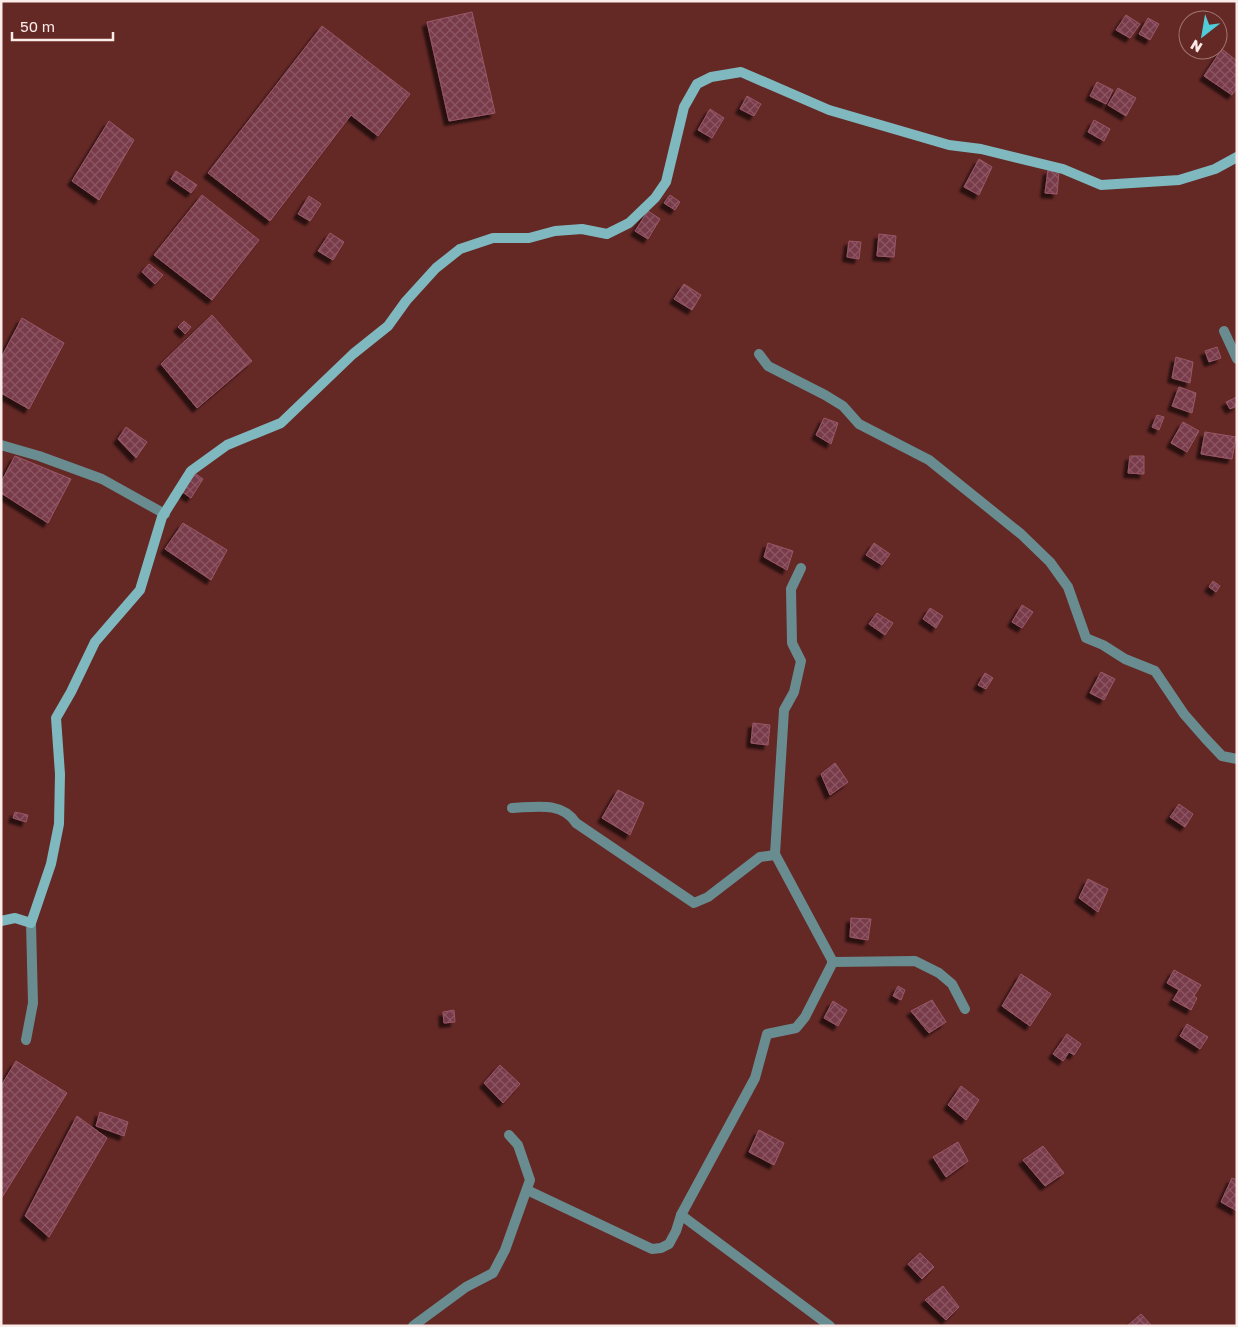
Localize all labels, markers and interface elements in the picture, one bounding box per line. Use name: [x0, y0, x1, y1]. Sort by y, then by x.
scale bar: [12, 10, 114, 42]
north arrow: [1178, 10, 1228, 60]
text: 50 m: [20, 17, 55, 35]
text: N: [1187, 37, 1205, 57]

